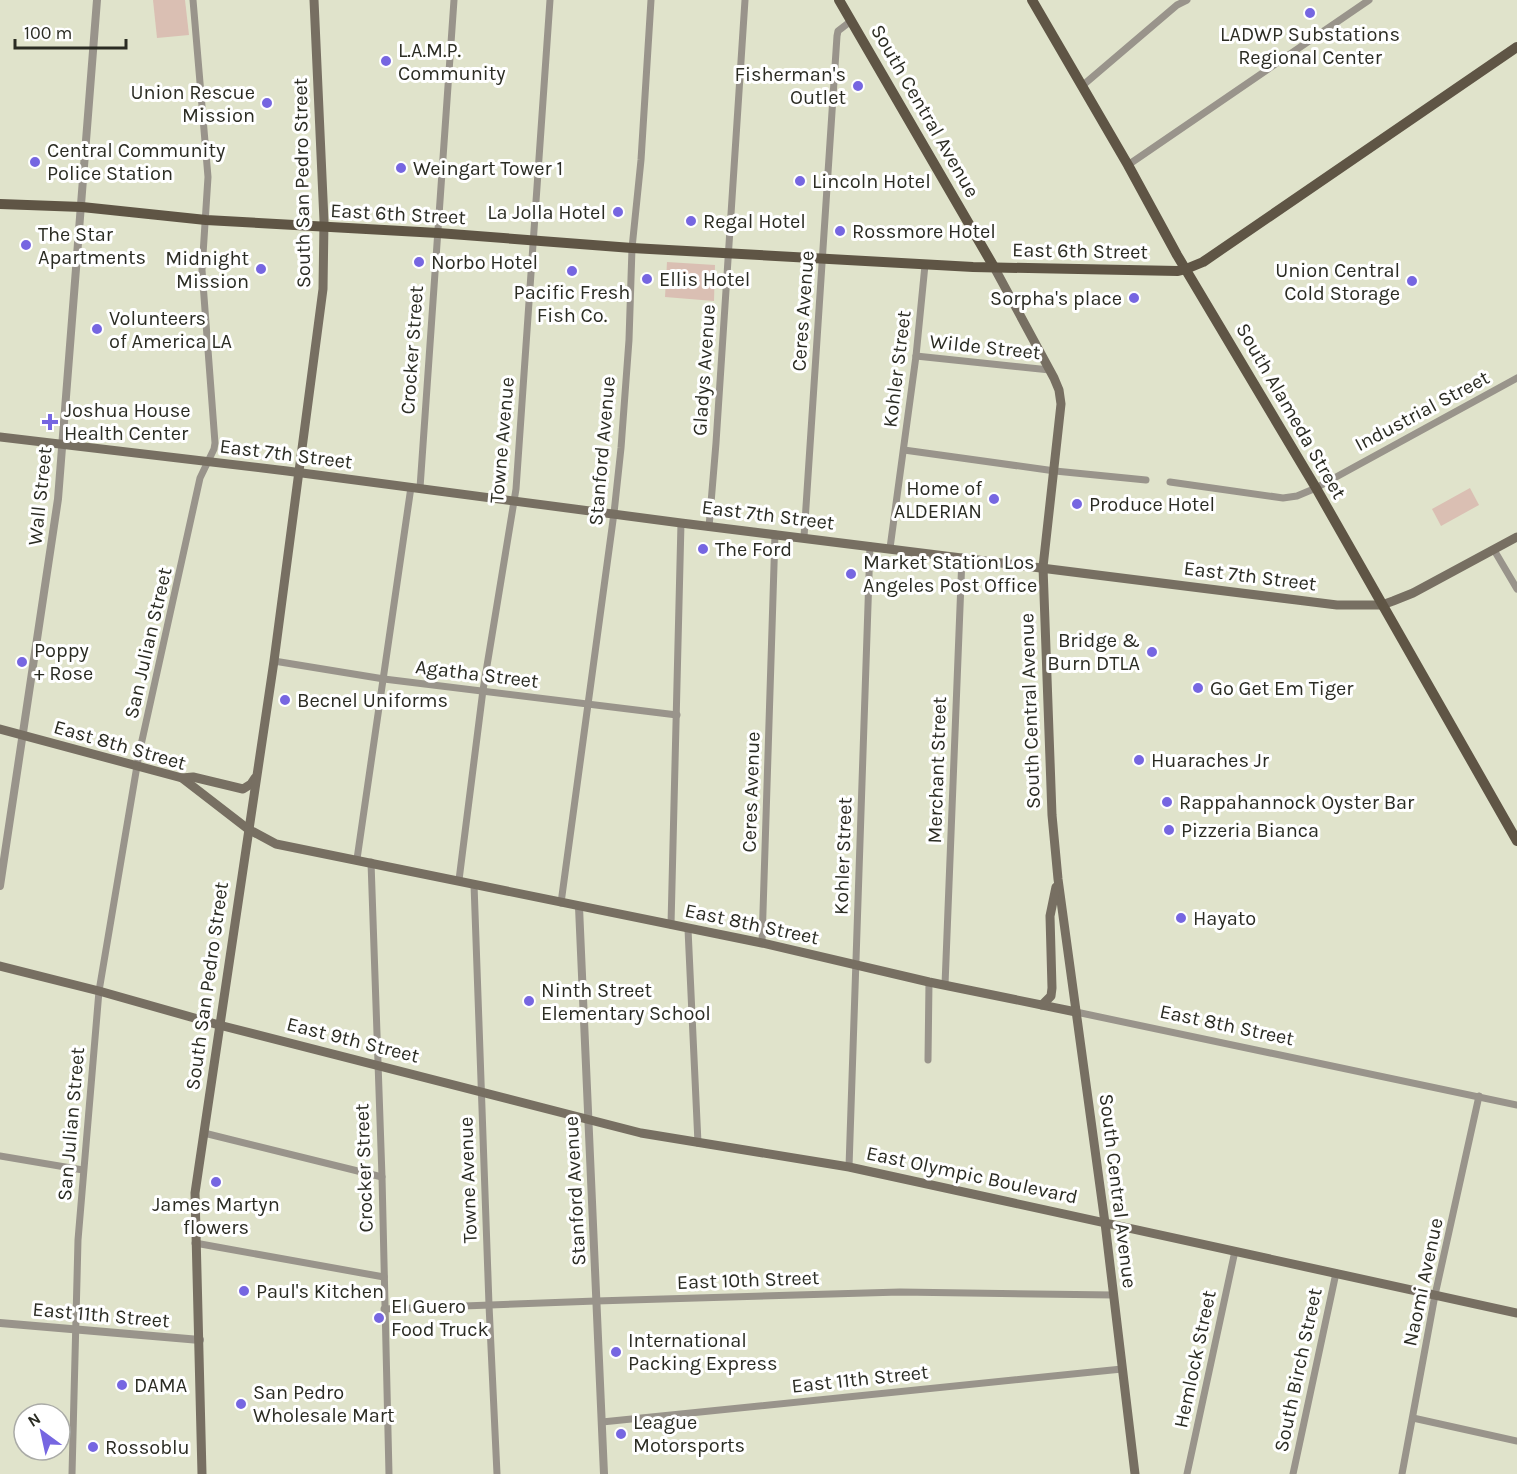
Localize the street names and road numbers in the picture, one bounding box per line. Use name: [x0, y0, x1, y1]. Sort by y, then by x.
street label: South Central Avenue: [866, 20, 984, 202]
street label: South San Pedro Street: [289, 77, 315, 288]
street label: East 6th Street: [330, 199, 467, 229]
street label: East 6th Street: [1012, 238, 1149, 264]
street label: Ceres Avenue: [787, 250, 819, 372]
street label: Crocker Street: [396, 284, 428, 415]
street label: Gladys Avenue: [688, 303, 720, 437]
street label: Kohler Street: [878, 309, 916, 429]
street label: South Alameda Street: [1231, 319, 1351, 503]
street label: Wilde Street: [928, 330, 1042, 364]
street label: Industrial Street: [1351, 366, 1494, 456]
street label: Stanford Avenue: [584, 375, 620, 527]
street label: Towne Avenue: [485, 376, 519, 504]
street label: East 7th Street: [218, 434, 354, 474]
street label: Wall Street: [23, 445, 57, 546]
street label: East 7th Street: [700, 495, 836, 535]
street label: East 7th Street: [1182, 556, 1318, 596]
street label: San Julian Street: [119, 565, 177, 721]
street label: South Central Avenue: [1015, 613, 1045, 809]
street label: Agatha Street: [414, 655, 540, 693]
street label: Merchant Street: [923, 696, 951, 844]
street label: East 8th Street: [51, 715, 189, 775]
street label: Ceres Avenue: [737, 731, 765, 853]
street label: Kohler Street: [829, 796, 857, 915]
street label: South San Pedro Street: [181, 880, 233, 1092]
street label: East 8th Street: [683, 899, 822, 950]
street label: East 8th Street: [1158, 1000, 1297, 1051]
street label: East 9th Street: [284, 1012, 422, 1068]
street label: San Julian Street: [53, 1046, 89, 1202]
street label: South Central Avenue: [1095, 1092, 1141, 1290]
street label: Crocker Street: [350, 1103, 378, 1233]
street label: Stanford Avenue: [560, 1115, 590, 1267]
street label: Towne Avenue: [454, 1116, 482, 1244]
street label: East Olympic Boulevard: [864, 1141, 1080, 1209]
street label: Naomi Avenue: [1398, 1216, 1448, 1348]
street label: East 10th Street: [676, 1266, 820, 1294]
street label: South Birch Street: [1269, 1285, 1327, 1454]
street label: Hemlock Street: [1169, 1288, 1221, 1430]
street label: East 11th Street: [32, 1298, 171, 1332]
street label: East 11th Street: [790, 1360, 930, 1398]

